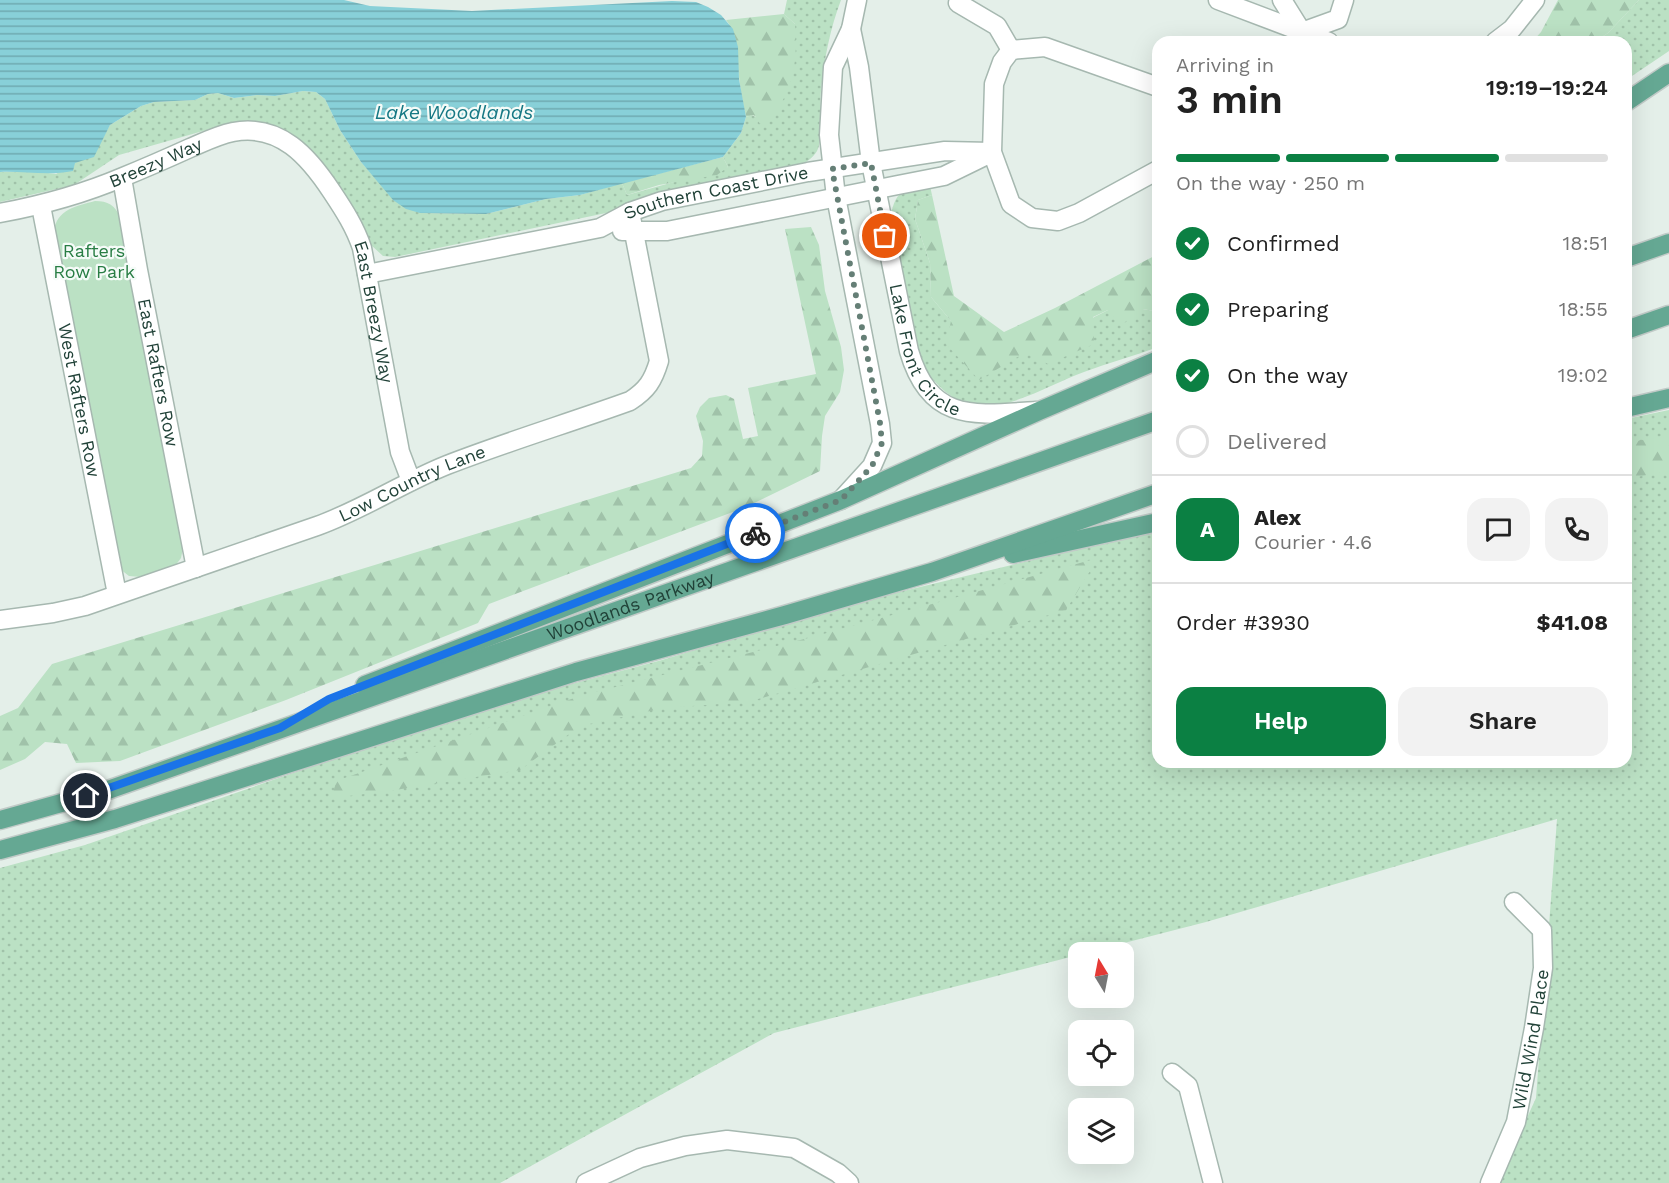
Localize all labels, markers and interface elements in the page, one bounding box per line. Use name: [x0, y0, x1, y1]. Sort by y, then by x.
text: Arriving in: [1176, 53, 1274, 77]
text: 19:19–19:24: [1486, 75, 1608, 100]
text: 3 min: [1176, 77, 1283, 122]
water label: Lake Woodlands: [375, 100, 533, 124]
street label: Breezy Way: [106, 133, 206, 192]
street label: Southern Coast Drive: [620, 161, 810, 224]
text: On the way · 250 m: [1176, 171, 1365, 195]
pin: [859, 210, 910, 261]
icon: bag: [868, 219, 901, 252]
icon: check: [1176, 227, 1209, 260]
text: Confirmed: [1227, 231, 1340, 256]
text: 18:51: [1563, 231, 1608, 255]
street label: East Breezy Way: [350, 238, 398, 385]
park label: Rafters Row Park: [53, 240, 135, 282]
street label: Lake Front Circle: [886, 282, 963, 420]
icon: check: [1176, 293, 1209, 326]
street label: East Rafters Row: [134, 297, 183, 449]
text: Preparing: [1227, 297, 1328, 322]
text: 18:55: [1559, 297, 1608, 321]
street label: West Rafters Row: [54, 321, 105, 479]
icon: check: [1176, 359, 1209, 392]
text: On the way: [1227, 363, 1348, 388]
text: 19:02: [1558, 363, 1608, 387]
text: Delivered: [1227, 429, 1327, 454]
street label: Low Country Lane: [335, 441, 488, 526]
button: chat: [1467, 498, 1530, 561]
button: phone: [1545, 498, 1608, 561]
courier: [725, 503, 785, 563]
text: Alex: [1254, 505, 1301, 530]
icon: bike: [739, 517, 772, 550]
text: A: [1200, 517, 1215, 542]
text: Courier · 4.6: [1254, 530, 1372, 554]
street label: Woodlands Parkway: [544, 566, 717, 645]
text: Order #3930: [1176, 610, 1310, 635]
text: $41.08: [1537, 610, 1608, 635]
button: Help: [1176, 687, 1386, 756]
button: Share: [1398, 687, 1608, 756]
pin: [60, 770, 111, 821]
icon: home: [69, 779, 102, 812]
north arrow: [1068, 942, 1134, 1008]
map controls: [1068, 942, 1134, 1164]
street label: Wild Wind Place: [1508, 968, 1553, 1112]
button: locate: [1068, 1020, 1134, 1086]
button: layers: [1068, 1098, 1134, 1164]

